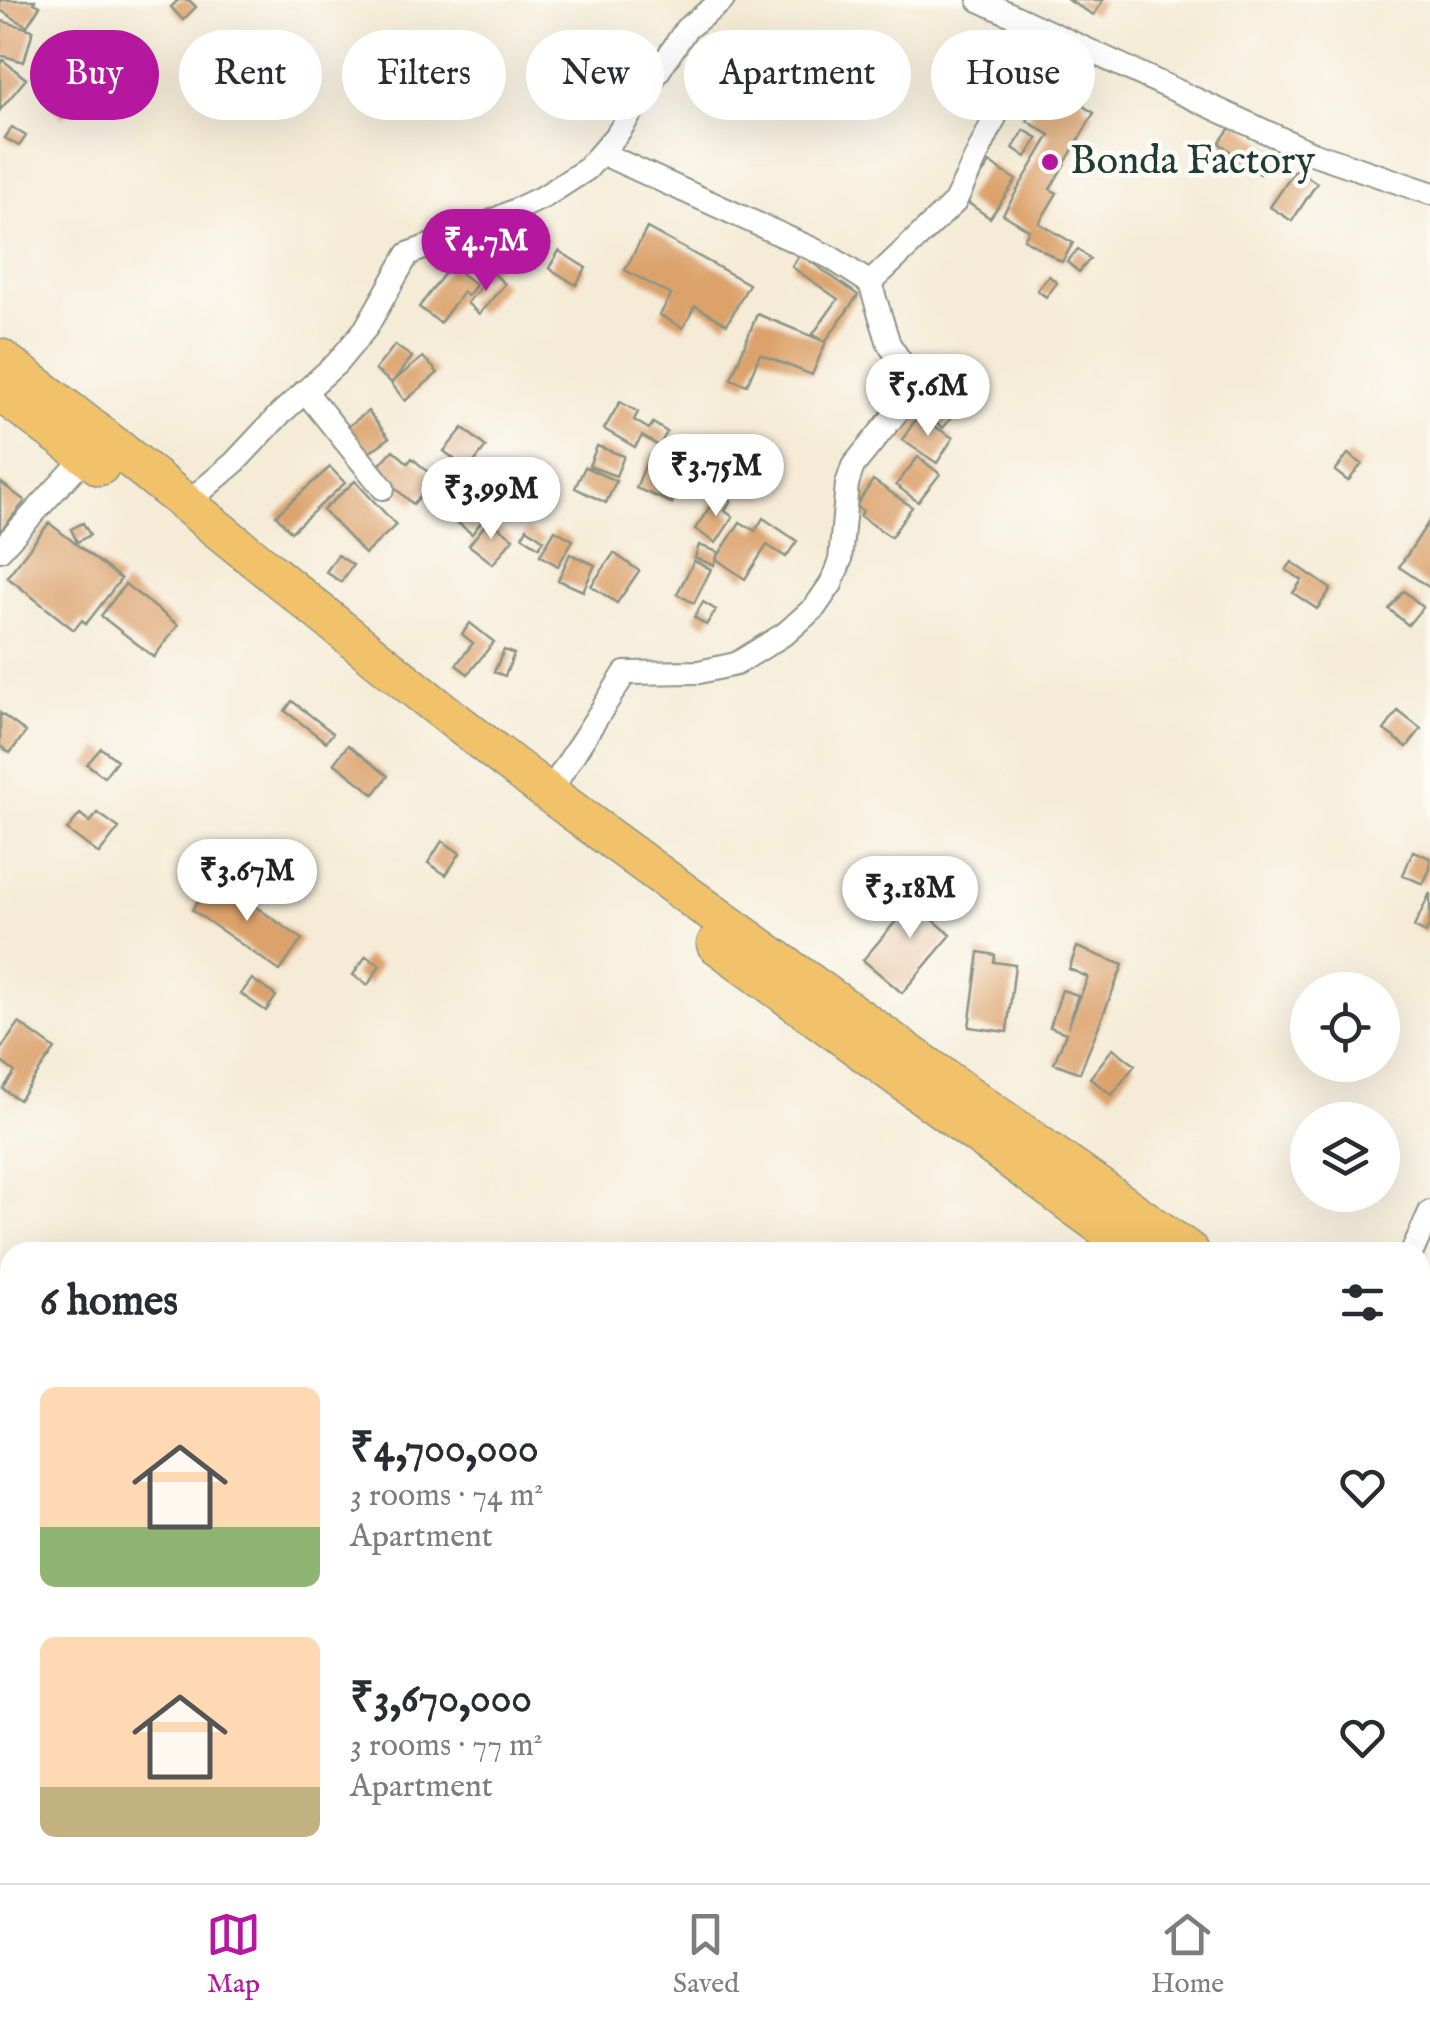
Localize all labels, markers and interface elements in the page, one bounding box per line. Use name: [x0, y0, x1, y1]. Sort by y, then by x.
chip: Buy: [30, 30, 159, 120]
chip: Rent: [179, 30, 322, 120]
chip: Filters: [342, 30, 506, 120]
chip: New: [526, 30, 664, 120]
chip: Apartment: [684, 30, 911, 120]
chip: House: [931, 30, 1095, 120]
place label: Bonda Factory: [1070, 137, 1316, 188]
marker: Bonda Factory: [1039, 151, 1061, 173]
pin: ₹4.7M: [416, 209, 556, 294]
text: ₹4.7M: [444, 221, 528, 262]
pin: ₹5.6M: [858, 354, 998, 439]
text: ₹5.6M: [888, 366, 968, 407]
pin: ₹3.75M: [635, 434, 797, 519]
text: ₹3.75M: [670, 446, 762, 487]
pin: ₹3.99M: [410, 457, 572, 542]
text: ₹3.99M: [443, 469, 539, 510]
pin: ₹3.67M: [166, 839, 328, 924]
text: ₹3.67M: [199, 851, 295, 892]
pin: ₹3.18M: [829, 856, 991, 941]
text: ₹3.18M: [864, 868, 956, 909]
map controls: [1290, 972, 1400, 1212]
button: locate: [1290, 972, 1400, 1082]
button: layers: [1290, 1102, 1400, 1212]
icon: filters: [1335, 1275, 1390, 1330]
text: 6 homes: [40, 1276, 178, 1329]
text: ₹4,700,000: [350, 1423, 539, 1476]
icon: home: [120, 1427, 240, 1547]
icon: heart: [1335, 1460, 1390, 1515]
text: 3 rooms · 74 m²: [350, 1476, 543, 1517]
text: Apartment: [350, 1517, 493, 1558]
text: ₹3,670,000: [350, 1673, 532, 1726]
icon: home: [120, 1677, 240, 1797]
icon: heart: [1335, 1710, 1390, 1765]
text: 3 rooms · 77 m²: [350, 1726, 543, 1767]
text: Apartment: [350, 1767, 493, 1808]
tab: Map: [206, 1907, 261, 2002]
tab: Saved: [673, 1907, 739, 2002]
tab: Home: [1151, 1907, 1224, 2002]

